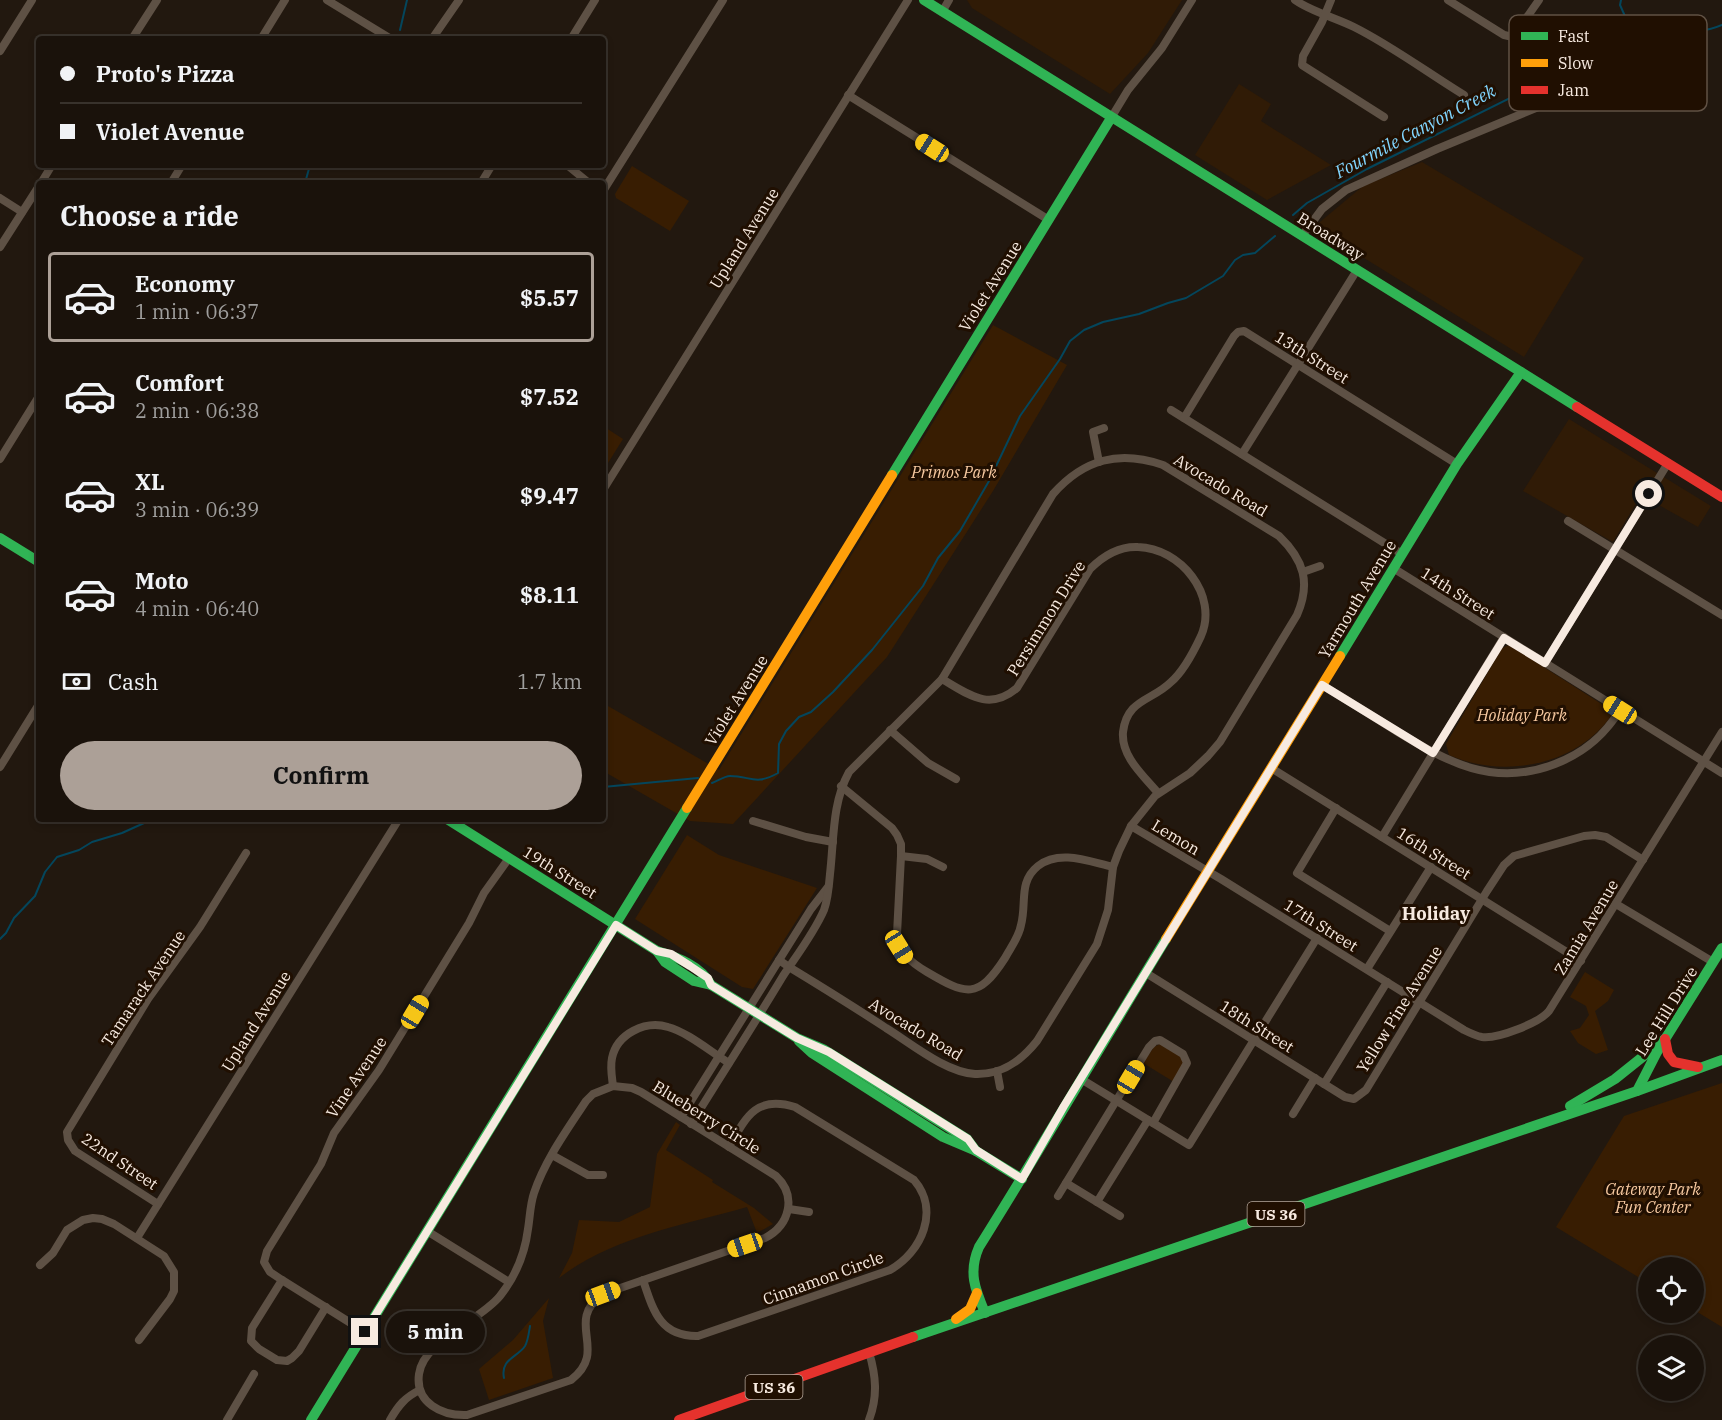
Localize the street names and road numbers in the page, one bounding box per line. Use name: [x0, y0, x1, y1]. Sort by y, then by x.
street label: Upland Avenue: [705, 184, 783, 292]
street label: Broadway: [1294, 208, 1368, 265]
street label: Violet Avenue: [954, 237, 1026, 335]
street label: 13th Street: [1271, 326, 1353, 388]
street label: Avocado Road: [1171, 449, 1272, 521]
street label: Yarmouth Avenue: [1314, 536, 1400, 662]
street label: Persimmon Drive: [1003, 557, 1089, 679]
street label: 14th Street: [1417, 562, 1499, 624]
street label: Violet Avenue: [700, 651, 772, 749]
street label: Lemon: [1148, 815, 1204, 859]
street label: 16th Street: [1393, 822, 1475, 884]
street label: 19th Street: [519, 841, 601, 903]
street label: Zamia Avenue: [1550, 876, 1622, 978]
street label: 17th Street: [1280, 894, 1362, 956]
street label: Tamarack Avenue: [97, 926, 189, 1050]
street label: Yellow Pine Avenue: [1352, 942, 1446, 1076]
street label: Lee Hill Drive: [1631, 963, 1701, 1059]
street label: Upland Avenue: [217, 967, 295, 1075]
street label: Avocado Road: [866, 993, 967, 1065]
street label: 18th Street: [1216, 995, 1298, 1057]
street label: Vine Avenue: [321, 1032, 391, 1122]
street label: Blueberry Circle: [649, 1076, 765, 1158]
street label: 22nd Street: [78, 1128, 162, 1194]
road number: US 36: [1248, 1202, 1304, 1226]
street label: Cinnamon Circle: [760, 1247, 886, 1309]
road number: US 36: [746, 1375, 802, 1399]

